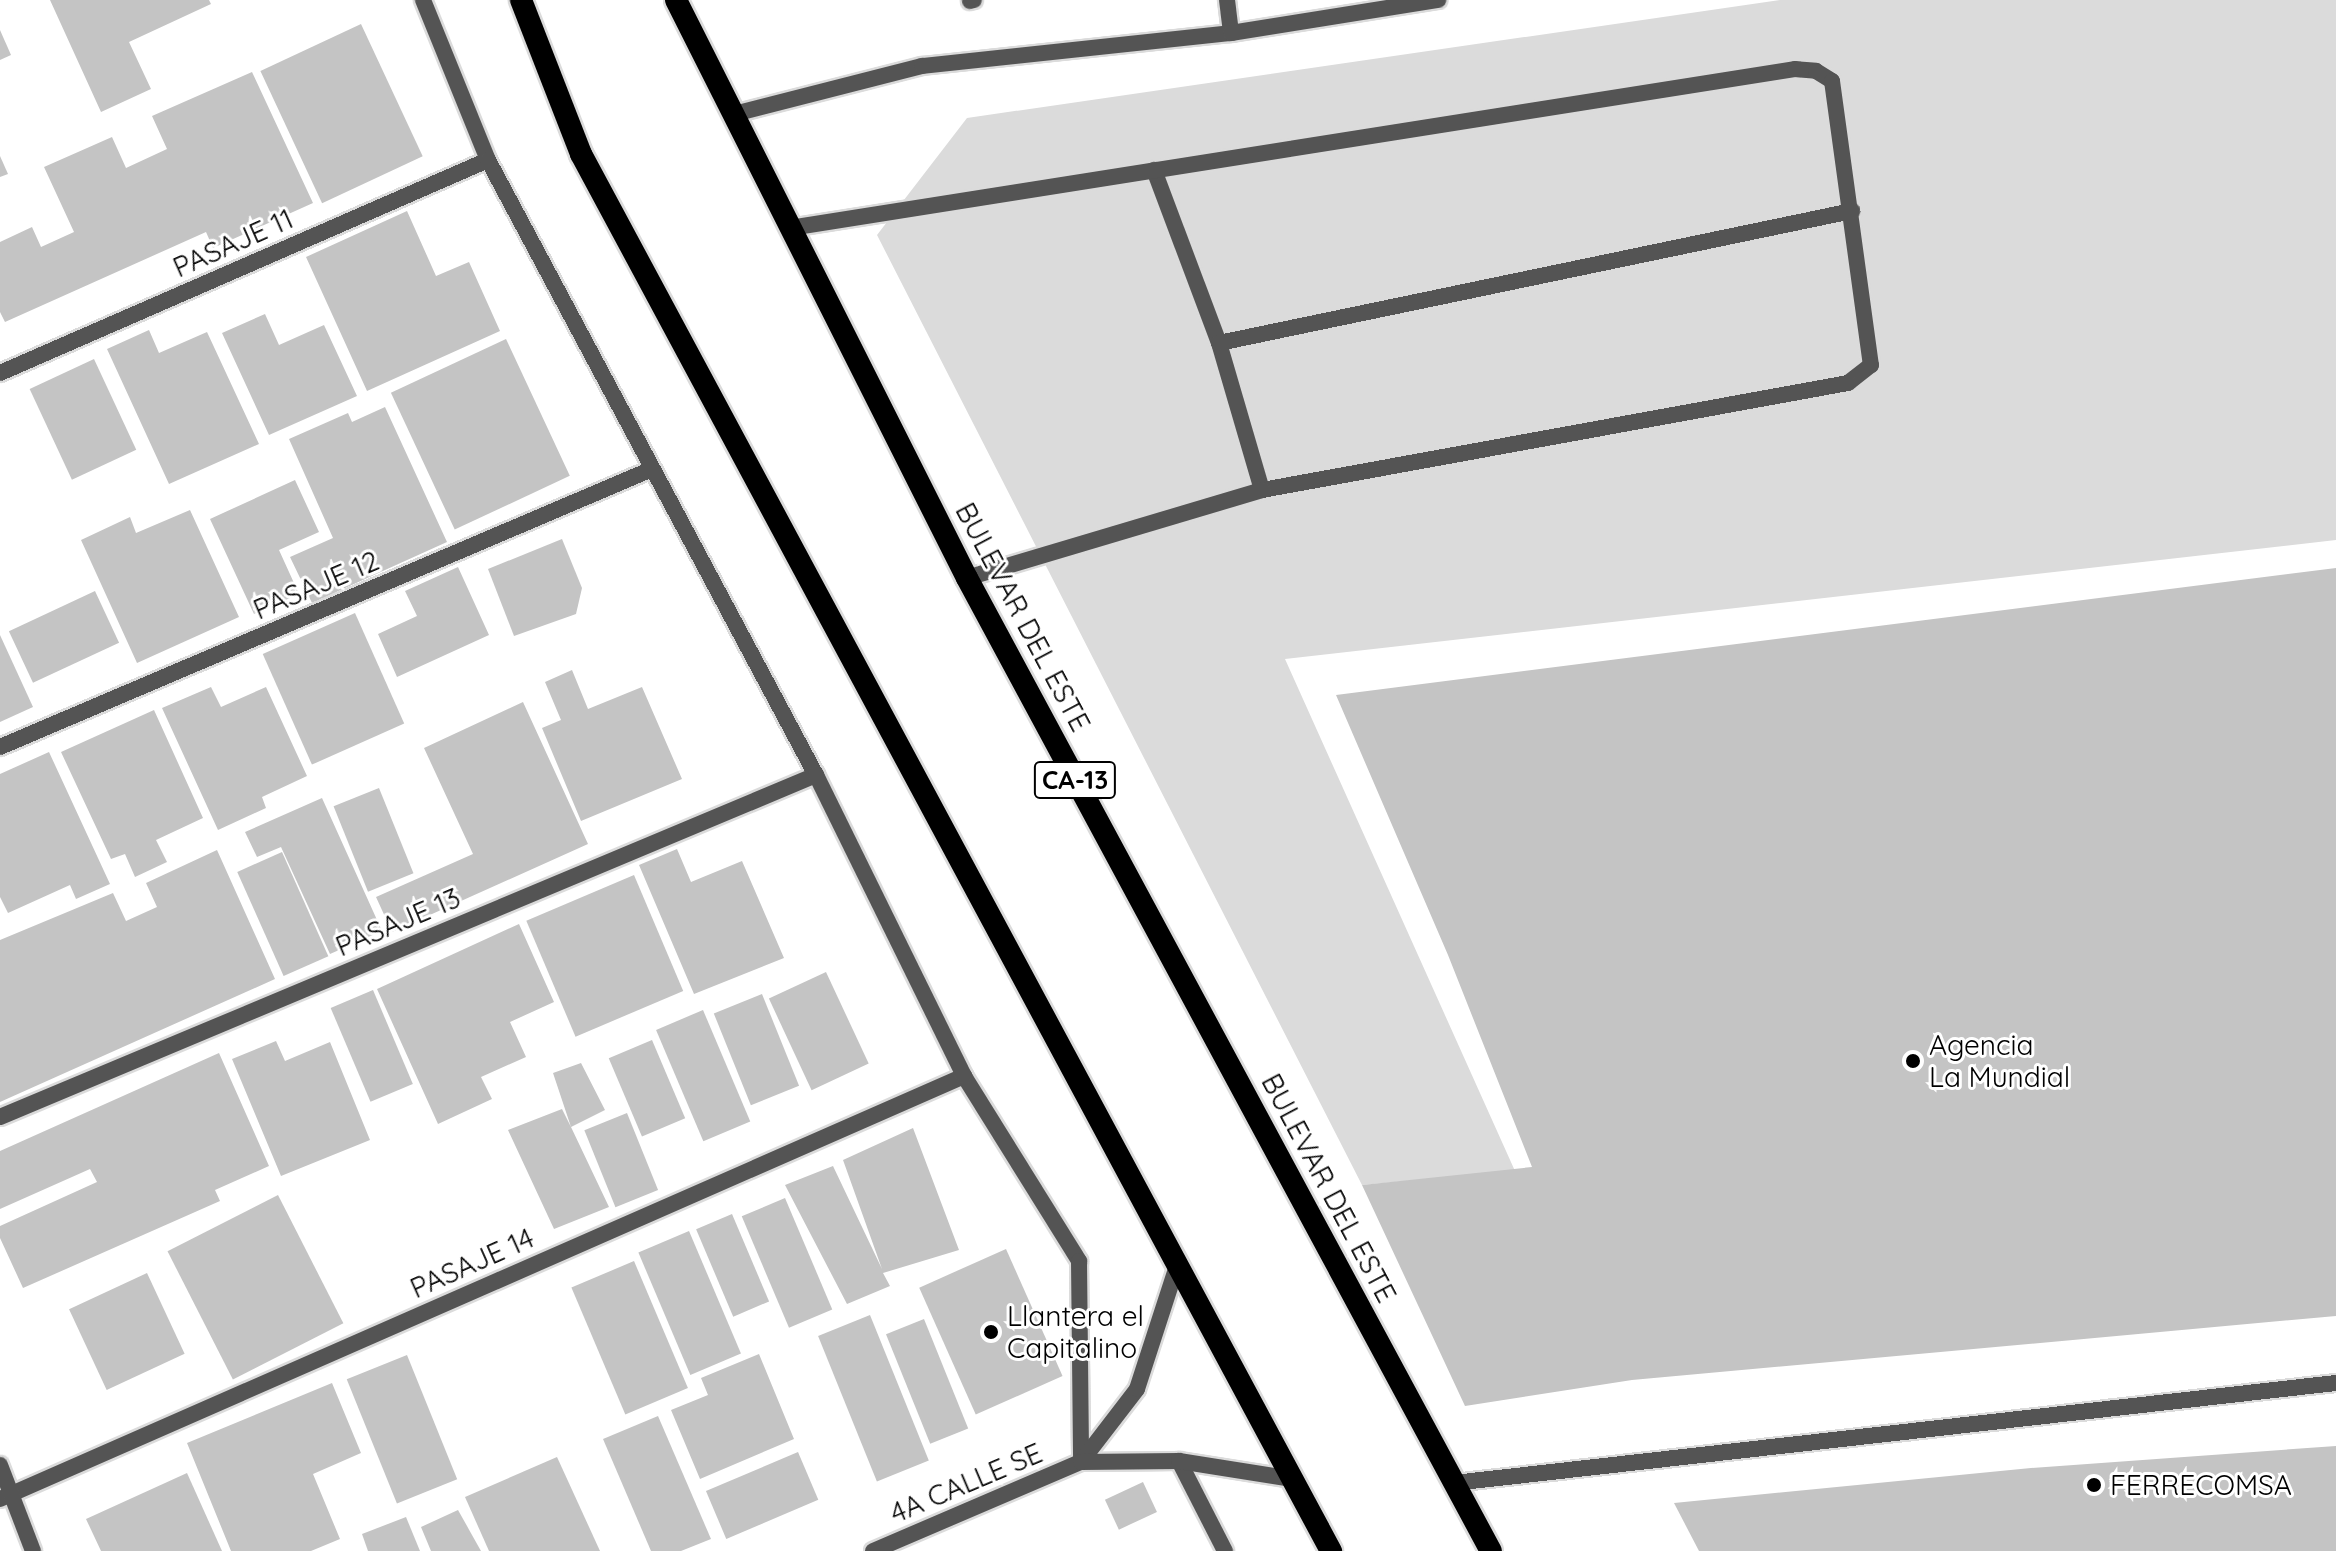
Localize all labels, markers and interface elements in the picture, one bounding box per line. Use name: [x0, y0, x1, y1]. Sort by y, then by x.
street label: PASAJE 11: [168, 202, 298, 284]
street label: BULEVAR DEL ESTE: [948, 497, 1098, 737]
street label: PASAJE 12: [248, 544, 384, 626]
road number: CA-13: [1033, 758, 1117, 802]
street label: PASAJE 13: [331, 881, 465, 963]
place label: Agencia La Mundial: [1929, 1028, 2070, 1094]
marker: Agencia La Mundial: [1904, 1052, 1922, 1070]
street label: BULEVAR DEL ESTE: [1254, 1068, 1404, 1308]
street label: PASAJE 14: [405, 1221, 539, 1305]
place label: Llantera el Capitalino: [1007, 1299, 1144, 1365]
marker: Llantera el Capitalino: [982, 1323, 1000, 1341]
street label: 4A CALLE SE: [885, 1436, 1047, 1530]
place label: FERRECOMSA: [2110, 1468, 2292, 1502]
marker: FERRECOMSA: [2085, 1476, 2103, 1494]

